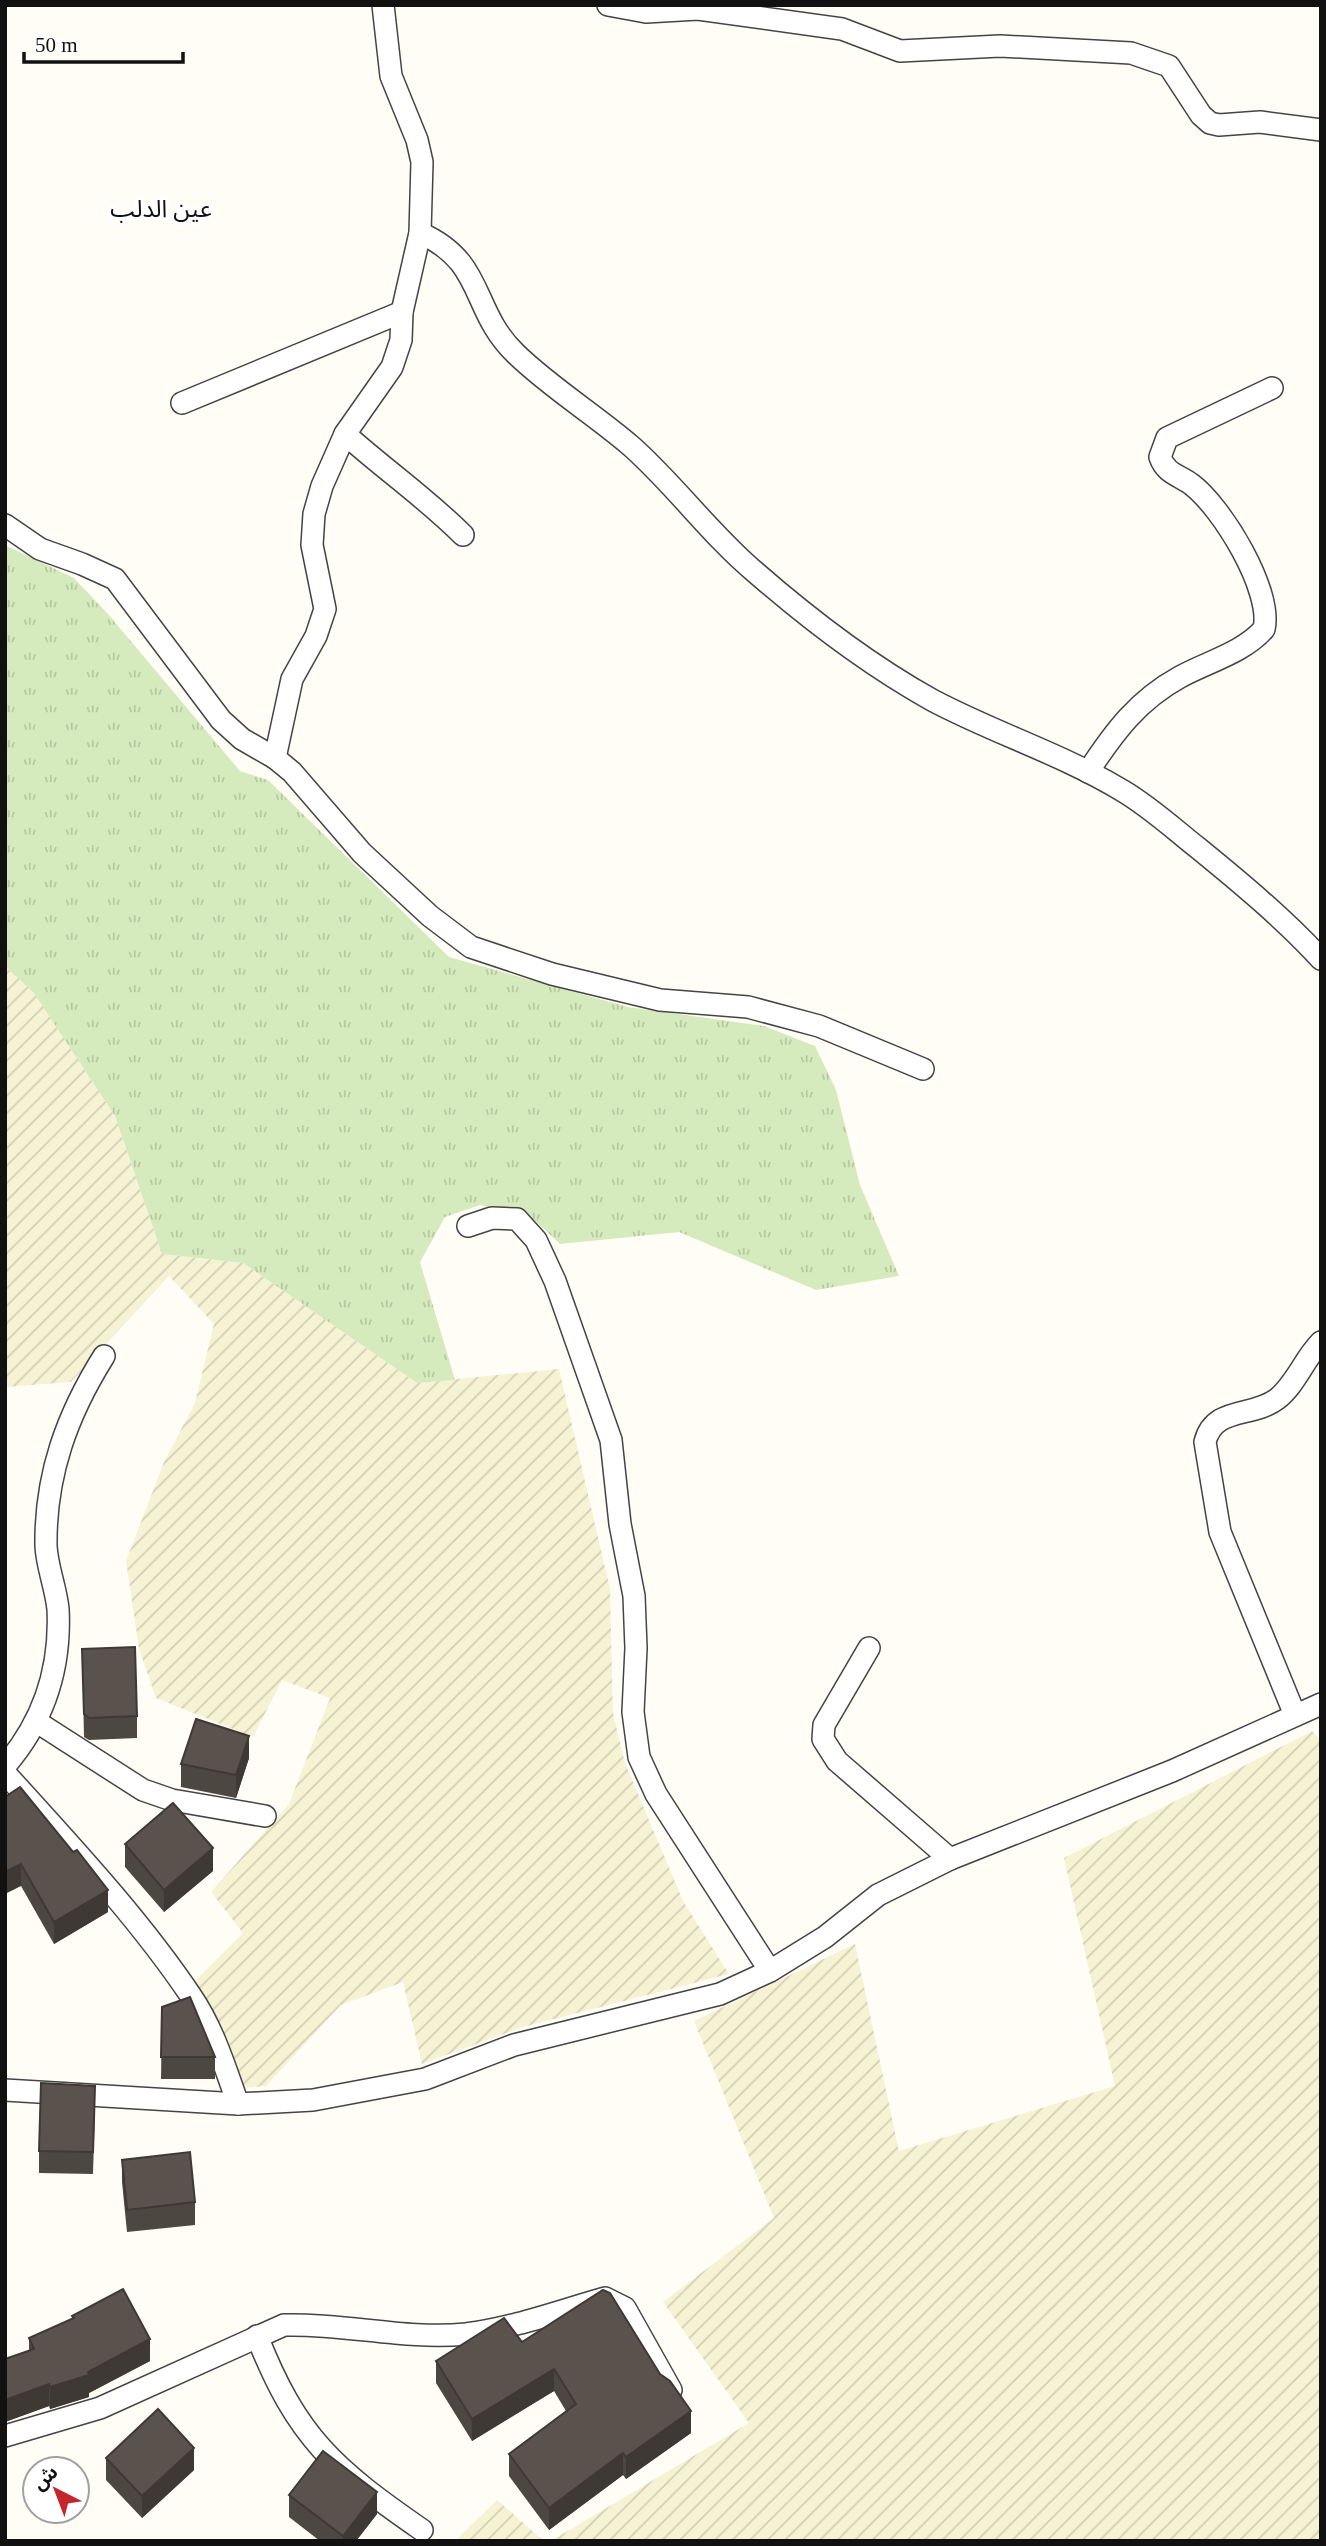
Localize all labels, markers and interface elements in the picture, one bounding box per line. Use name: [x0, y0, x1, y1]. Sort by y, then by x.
scale bar: [24, 21, 184, 65]
text: 50 m: [35, 33, 78, 57]
district label: عين الدلب: [110, 196, 212, 223]
north arrow: [21, 2455, 91, 2525]
text: ش: [28, 2461, 62, 2494]

